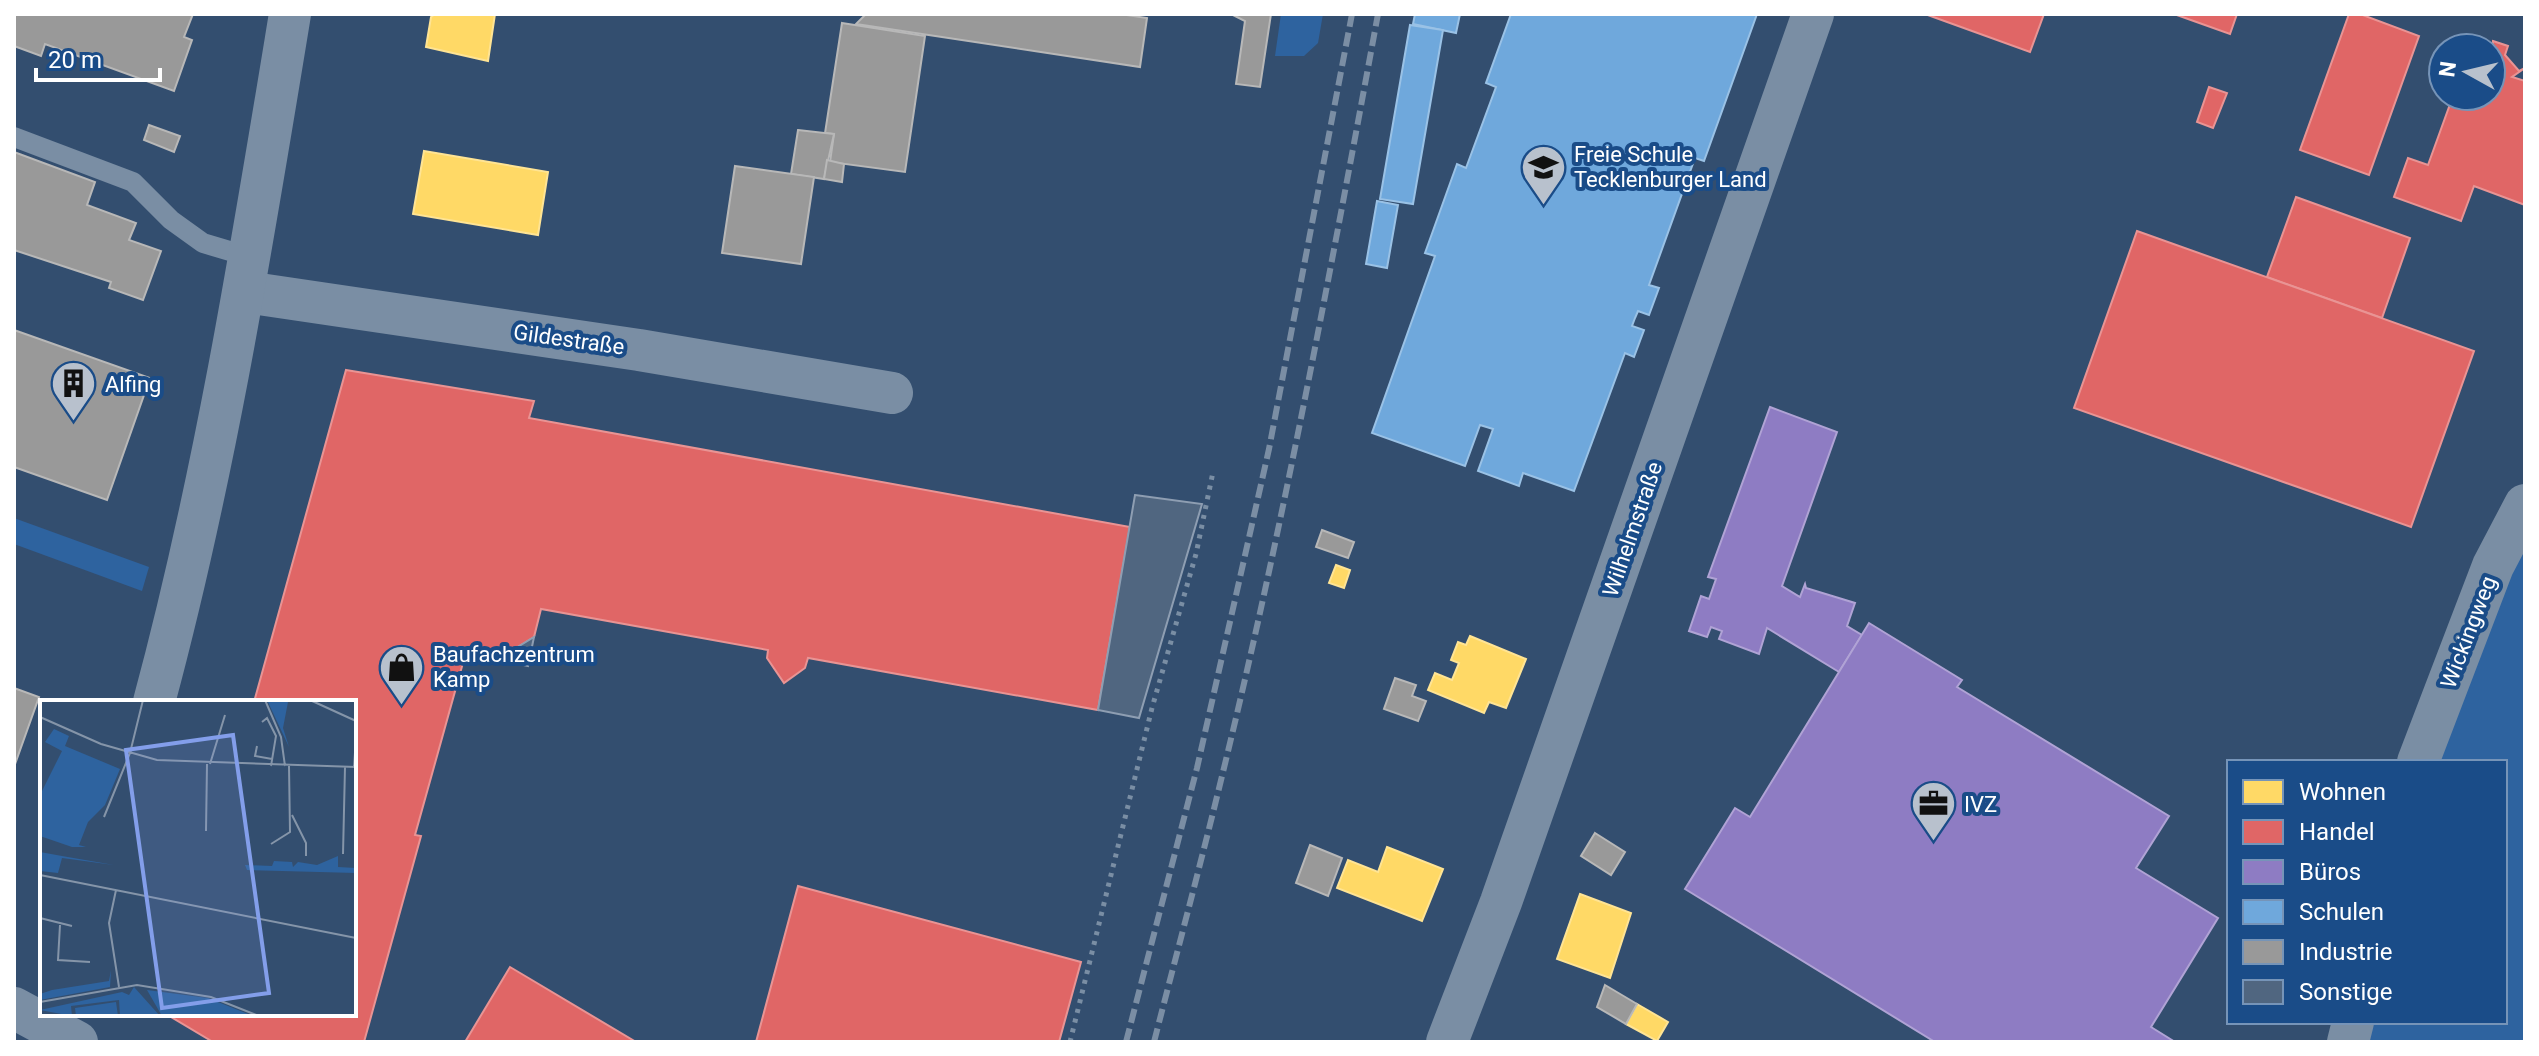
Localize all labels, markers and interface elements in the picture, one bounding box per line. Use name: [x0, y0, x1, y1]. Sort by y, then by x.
scale bar: [36, 32, 160, 82]
north arrow: [2427, 32, 2507, 112]
text: 20 m: [48, 46, 102, 74]
text: N: [2434, 60, 2461, 79]
place label: Freie Schule Tecklenburger Land: [1574, 142, 1767, 192]
school or university icon: Freie Schule Tecklenburger Land: [1519, 143, 1567, 206]
street label: Gildestraße: [512, 319, 626, 360]
building icon: Alfing: [50, 360, 98, 423]
place label: Alfing: [105, 372, 161, 397]
street label: Wilhelmstraße: [1598, 458, 1667, 600]
street label: Wickingweg: [2436, 573, 2501, 692]
place label: Baufachzentrum Kamp: [433, 642, 595, 692]
shop icon: Baufachzentrum Kamp: [378, 643, 426, 706]
inset map: [40, 700, 356, 1016]
legend: [2227, 760, 2507, 1024]
text: Wohnen: [2299, 778, 2386, 806]
office icon: IVZ: [1909, 780, 1957, 843]
place label: IVZ: [1964, 792, 1997, 817]
text: Handel: [2299, 818, 2375, 846]
text: Büros: [2299, 858, 2361, 886]
text: Schulen: [2299, 898, 2384, 926]
text: Industrie: [2299, 938, 2392, 966]
text: Sonstige: [2299, 978, 2392, 1006]

